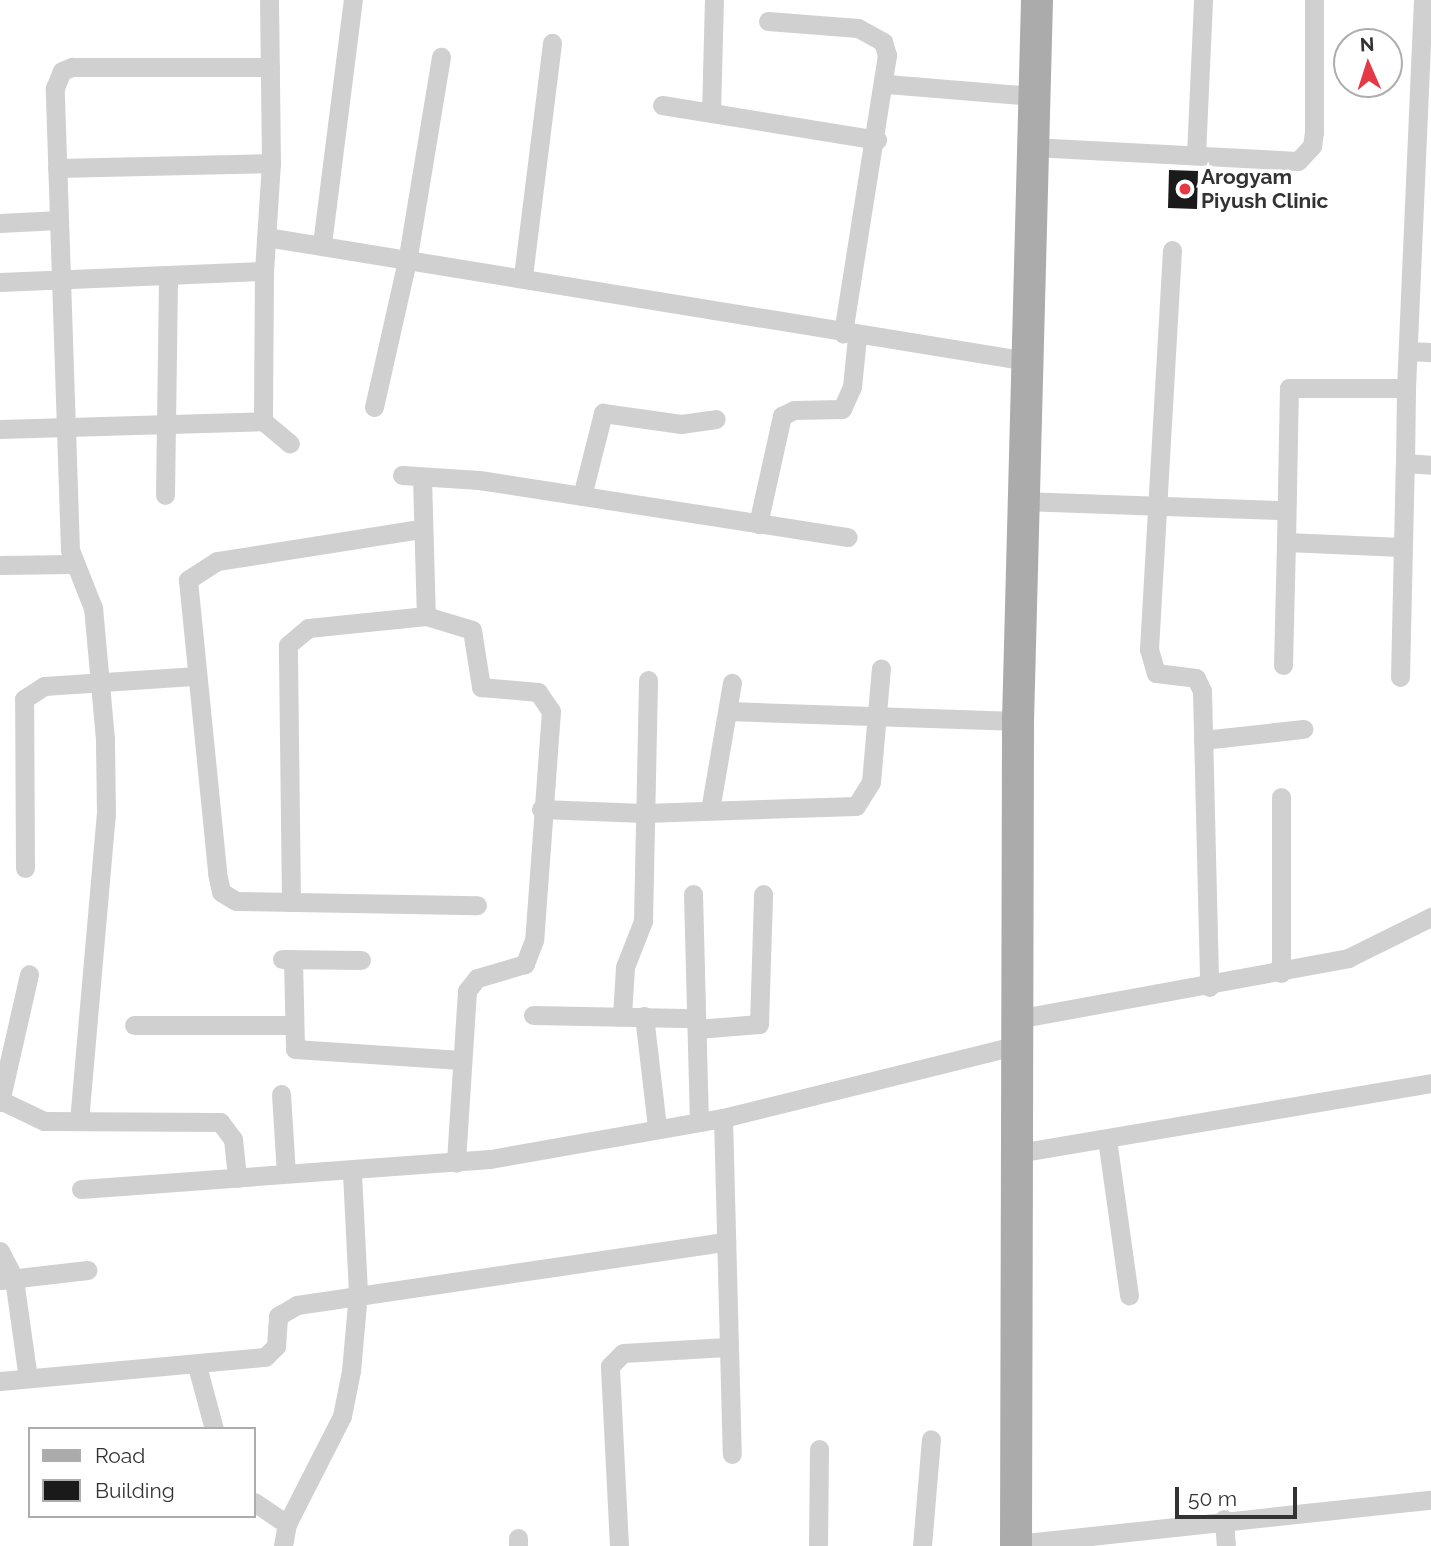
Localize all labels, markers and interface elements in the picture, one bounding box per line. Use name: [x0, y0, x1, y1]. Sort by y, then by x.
north arrow: [1333, 28, 1403, 98]
text: N: [1359, 33, 1375, 55]
place label: Arogyam Piyush Clinic: [1201, 164, 1328, 214]
marker: Arogyam Piyush Clinic: [1175, 179, 1195, 199]
legend: [28, 1427, 256, 1518]
text: Road: [95, 1443, 145, 1468]
scale bar: [1179, 1472, 1302, 1516]
text: Building: [95, 1478, 175, 1503]
text: 50 m: [1188, 1486, 1237, 1511]

